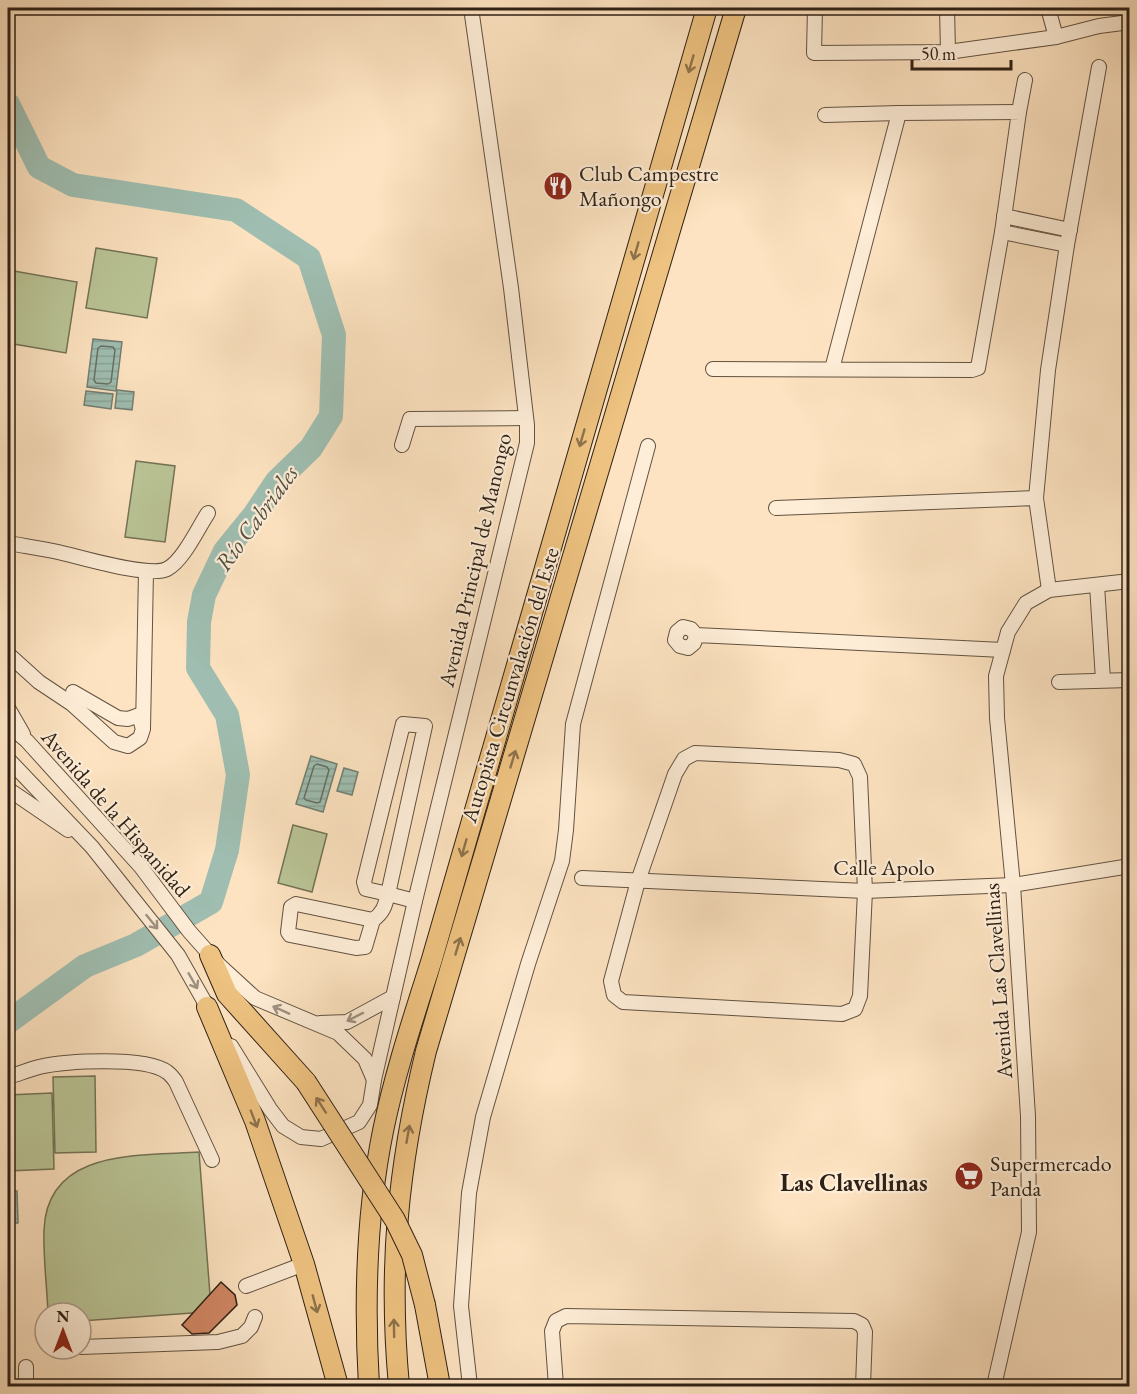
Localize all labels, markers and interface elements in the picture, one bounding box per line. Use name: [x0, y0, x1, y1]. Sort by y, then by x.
scale bar: [912, 33, 1011, 71]
text: 50 m: [921, 42, 956, 65]
one-way arrow: [684, 54, 696, 73]
place label: Club Campestre Mañongo: [579, 159, 719, 213]
restaurant icon: Club Campestre Mañongo: [542, 170, 574, 202]
one-way arrow: [630, 241, 642, 260]
one-way arrow: [576, 428, 587, 447]
street label: Avenida Principal de Manongo: [431, 430, 518, 691]
water label: Río Cabriales: [207, 459, 305, 577]
street label: Autopista Circunvalación del Este: [454, 543, 566, 827]
street label: Avenida de la Hispanidad: [34, 722, 197, 904]
one-way arrow: [508, 750, 520, 769]
one-way arrow: [458, 838, 469, 857]
street label: Calle Apolo: [833, 853, 935, 882]
street label: Avenida Las Clavellinas: [977, 882, 1019, 1081]
one-way arrow: [145, 914, 158, 930]
one-way arrow: [453, 937, 464, 956]
one-way arrow: [187, 972, 199, 989]
one-way arrow: [273, 1003, 291, 1015]
one-way arrow: [347, 1011, 364, 1023]
one-way arrow: [315, 1097, 328, 1114]
one-way arrow: [249, 1109, 260, 1128]
one-way arrow: [403, 1125, 414, 1144]
place label: Supermercado Panda: [990, 1149, 1112, 1203]
supermarket icon: Supermercado Panda: [953, 1160, 985, 1192]
district label: Las Clavellinas: [780, 1167, 928, 1198]
one-way arrow: [310, 1294, 321, 1313]
north arrow: [33, 1301, 93, 1361]
text: N: [57, 1306, 70, 1327]
one-way arrow: [389, 1319, 400, 1339]

